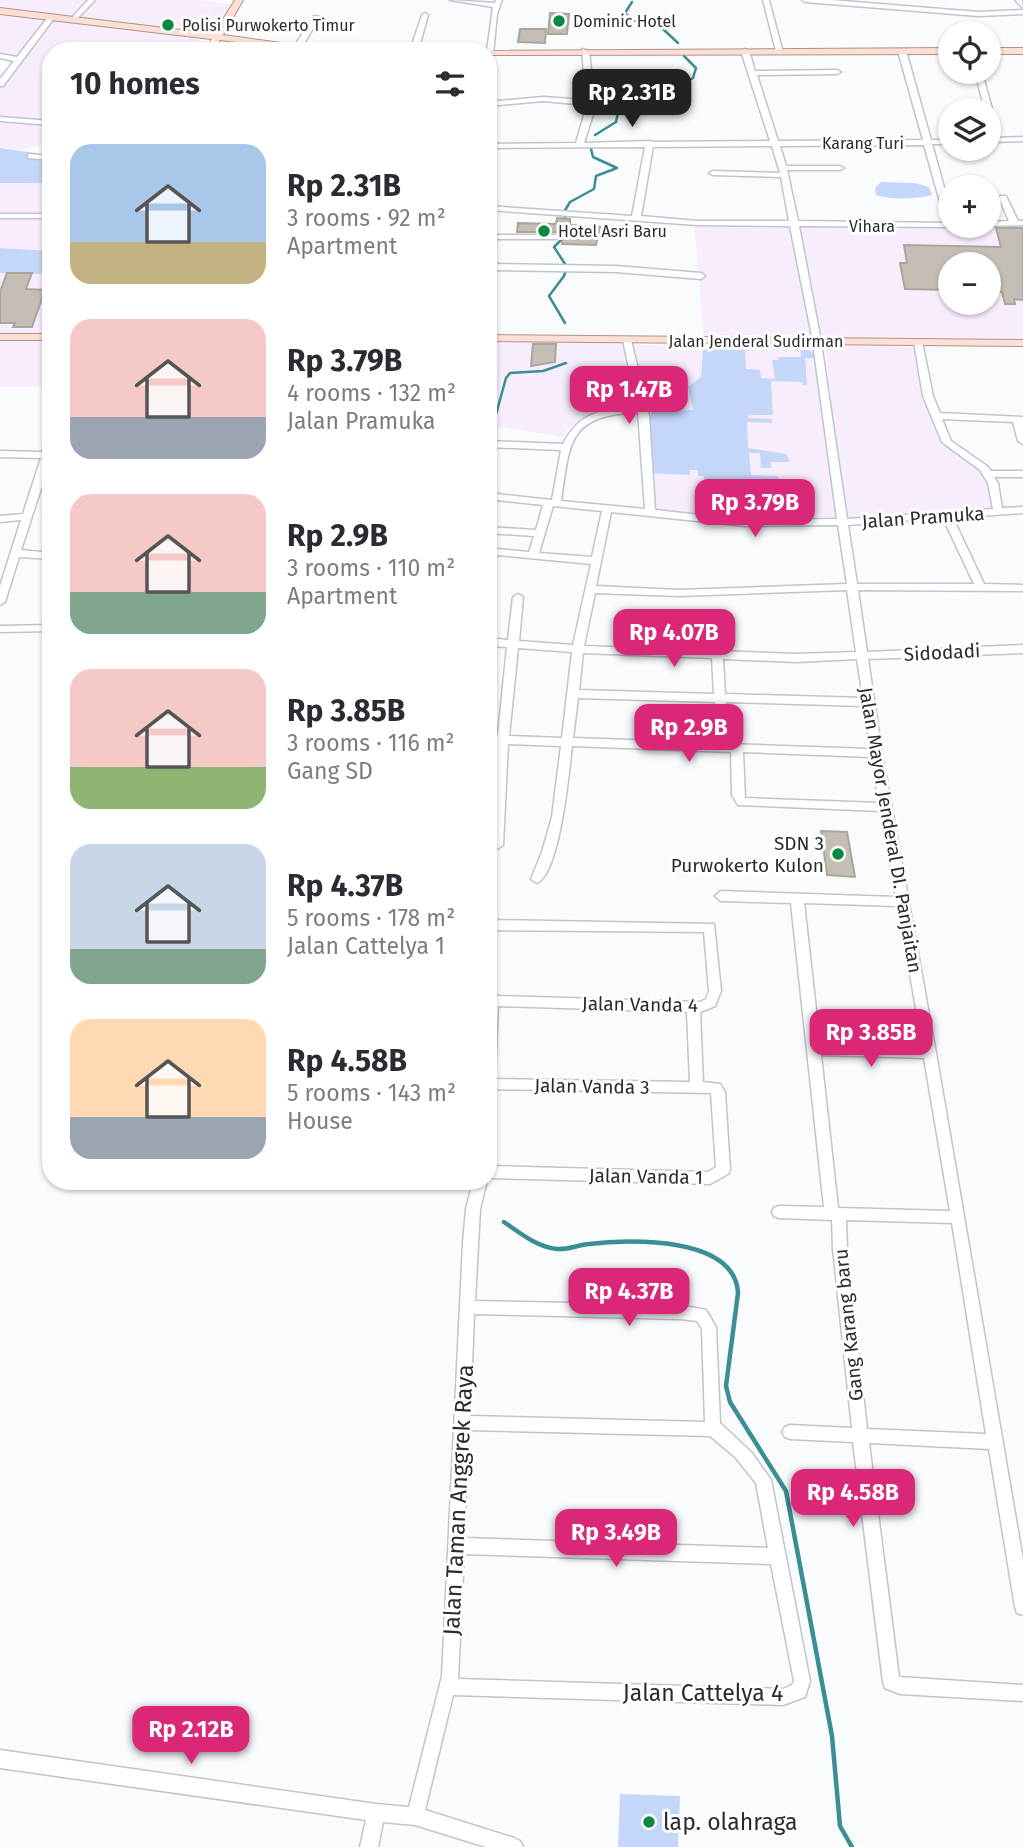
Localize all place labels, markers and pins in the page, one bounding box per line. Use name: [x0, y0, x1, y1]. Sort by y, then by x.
place label: Dominic Hotel: [573, 12, 676, 31]
marker: Dominic Hotel: [551, 13, 567, 29]
place label: Polisi Purwokerto Timur: [182, 16, 356, 35]
marker: Polisi Purwokerto Timur: [160, 17, 176, 33]
pin: Rp 2.31B: [560, 69, 704, 129]
place label: Hotel Asri Baru: [558, 222, 667, 241]
marker: Hotel Asri Baru: [536, 223, 552, 239]
pin: Rp 1.47B: [557, 366, 701, 426]
pin: Rp 3.79B: [683, 480, 827, 539]
pin: Rp 4.07B: [602, 610, 746, 669]
pin: Rp 2.9B: [624, 704, 754, 764]
place label: SDN 3 Purwokerto Kulon: [671, 832, 824, 877]
marker: SDN 3 Purwokerto Kulon: [830, 846, 846, 862]
pin: Rp 3.85B: [799, 1010, 943, 1069]
pin: Rp 4.37B: [557, 1268, 701, 1328]
pin: Rp 4.58B: [781, 1470, 925, 1529]
pin: Rp 3.49B: [544, 1510, 688, 1569]
pin: Rp 2.12B: [119, 1706, 263, 1766]
place label: lap. olahraga: [663, 1808, 798, 1836]
marker: lap. olahraga: [641, 1814, 657, 1830]

